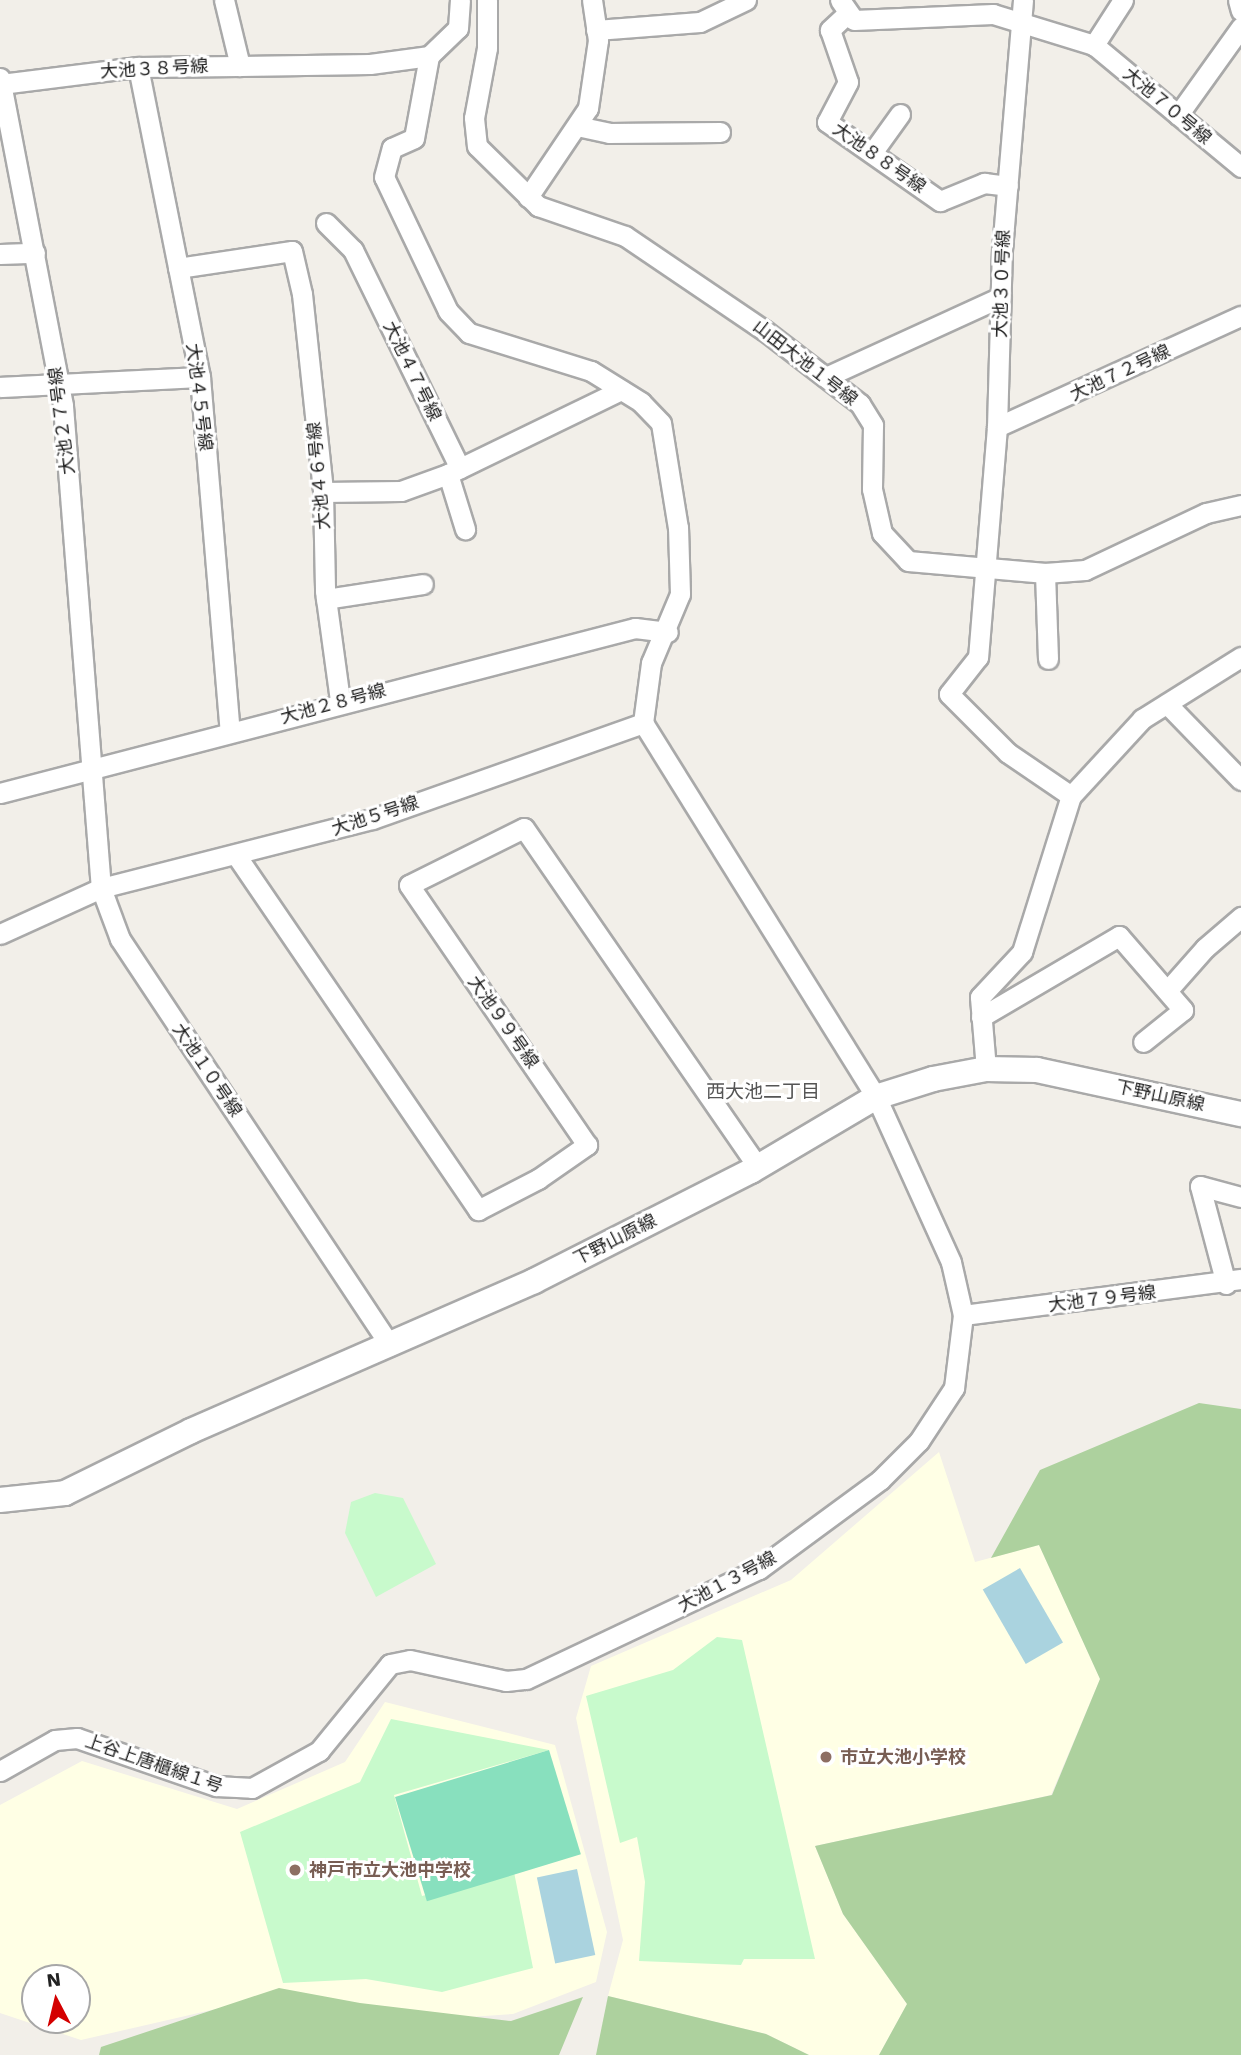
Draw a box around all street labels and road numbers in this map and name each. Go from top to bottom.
street label: 大池３８号線 [100,55,208,83]
street label: 大池７０号線 [1119,63,1215,149]
street label: 大池８８号線 [829,118,929,198]
street label: 大池３０号線 [989,230,1015,338]
street label: 山田大池１号線 [749,316,861,410]
street label: 大池４７号線 [379,318,445,424]
street label: 大池７２号線 [1066,340,1174,406]
street label: 大池４５号線 [182,342,216,452]
street label: 大池２７号線 [45,366,79,476]
street label: 大池４６号線 [304,421,334,531]
street label: 大池２８号線 [278,680,388,728]
street label: 大池５号線 [329,792,421,840]
street label: 大池９９号線 [463,972,543,1072]
street label: 大池１０号線 [168,1019,246,1121]
street label: 下野山原線 [1114,1076,1206,1116]
street label: 下野山原線 [570,1210,660,1270]
street label: 大池７９号線 [1047,1282,1157,1316]
street label: 大池１３号線 [674,1547,780,1617]
street label: 上谷上唐櫃線１号 [82,1730,226,1798]

